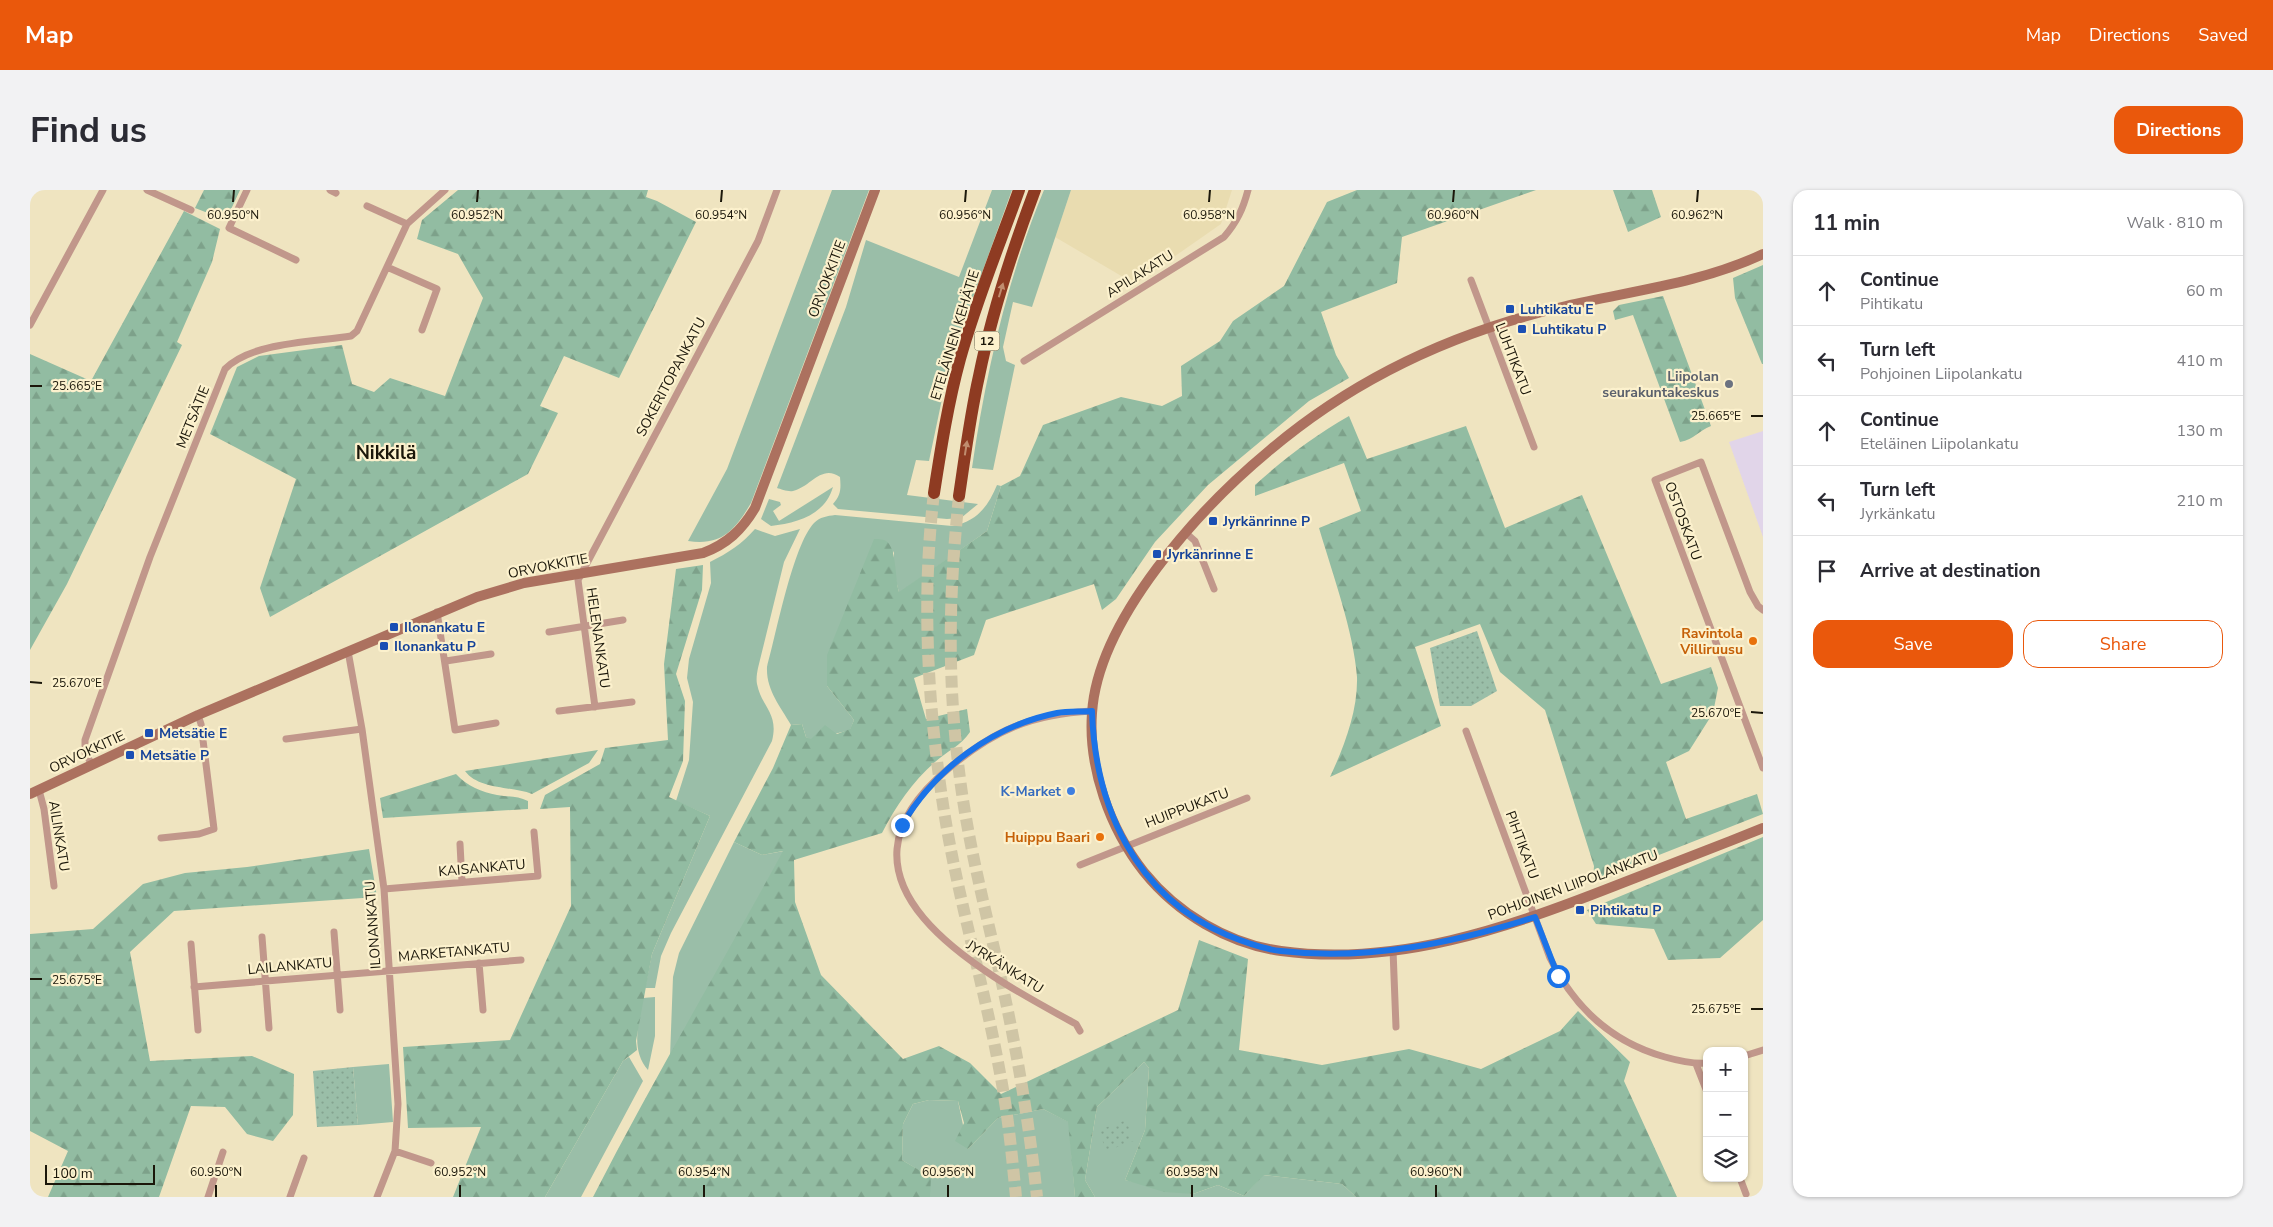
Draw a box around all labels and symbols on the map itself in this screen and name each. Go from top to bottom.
text: 60.950°N [207,207,259,223]
text: 60.952°N [451,207,503,223]
text: 60.954°N [695,207,747,223]
text: 60.956°N [939,207,991,223]
text: 60.958°N [1183,207,1235,223]
text: 60.960°N [1427,207,1479,223]
text: 60.962°N [1671,207,1723,223]
street label: ORVOKKITIE [804,238,850,320]
street label: APILAKATU [1103,246,1177,302]
street label: ETELÄINEN KEHÄTIE [926,268,984,402]
one-way arrow [997,282,1005,297]
place label: Luhtikatu E [1520,300,1594,319]
marker: Luhtikatu E [1504,303,1516,315]
street label: SOKERITOPANKATU [632,314,710,440]
street label: LUHTIKATU [1490,320,1536,398]
place label: Luhtikatu P [1532,320,1606,339]
marker: Luhtikatu P [1516,323,1528,335]
road number: 12 [974,332,1000,350]
place label: Liipolan seurakuntakeskus [1602,367,1719,402]
text: 25.665°E [52,378,102,394]
marker: Liipolan seurakuntakeskus [1723,378,1735,390]
street label: METSÄTIE [172,383,214,451]
text: 25.665°E [1691,408,1741,424]
district label: Nikkilä [356,440,416,466]
one-way arrow [963,440,971,456]
street label: OSTOSKATU [1660,479,1706,563]
place label: Jyrkänrinne P [1222,512,1310,531]
marker: Jyrkänrinne P [1207,515,1219,527]
place label: Jyrkänrinne E [1166,545,1253,564]
marker: Jyrkänrinne E [1151,548,1163,560]
street label: ORVOKKITIE [506,549,590,583]
street label: HELENANKATU [582,586,614,690]
place label: Ilonankatu E [404,618,485,637]
marker: Ilonankatu E [388,621,400,633]
place label: Ravintola Villiruusu [1679,624,1743,659]
marker: Ravintola Villiruusu [1747,635,1759,647]
place label: Ilonankatu P [394,637,476,656]
marker: Ilonankatu P [378,640,390,652]
text: 25.670°E [52,675,102,691]
text: 25.670°E [1691,705,1741,721]
place label: Metsätie E [159,724,227,743]
street label: ORVOKKITIE [46,726,128,778]
marker: Metsätie E [143,727,155,739]
place label: Metsätie P [140,746,209,765]
marker: Metsätie P [124,749,136,761]
place label: K-Market [1000,782,1062,801]
street label: HUIPPUKATU [1142,783,1232,833]
marker: K-Market [1065,785,1077,797]
street label: AILINKATU [44,799,74,873]
street label: PIHTIKATU [1501,808,1543,882]
route end [891,814,914,837]
place label: Huippu Baari [1005,828,1090,847]
marker: Huippu Baari [1094,831,1106,843]
street label: POHJOINEN LIIPOLANKATU [1485,845,1661,925]
street label: KAISANKATU [438,855,526,881]
street label: ILONANKATU [360,880,386,970]
place label: Pihtikatu P [1590,901,1661,920]
marker: Pihtikatu P [1574,904,1586,916]
street label: JYRKÄNKATU [962,935,1047,998]
street label: MARKETANKATU [397,938,511,966]
street label: LAILANKATU [247,953,333,979]
route start [1547,965,1570,988]
text: 25.675°E [52,972,102,988]
text: 25.675°E [1691,1001,1741,1017]
scale bar [45,1162,155,1185]
text: 60.950°N [190,1164,242,1180]
text: 60.952°N [434,1164,486,1180]
text: 60.954°N [678,1164,730,1180]
text: 60.956°N [922,1164,974,1180]
text: 60.958°N [1166,1164,1218,1180]
text: 60.960°N [1410,1164,1462,1180]

